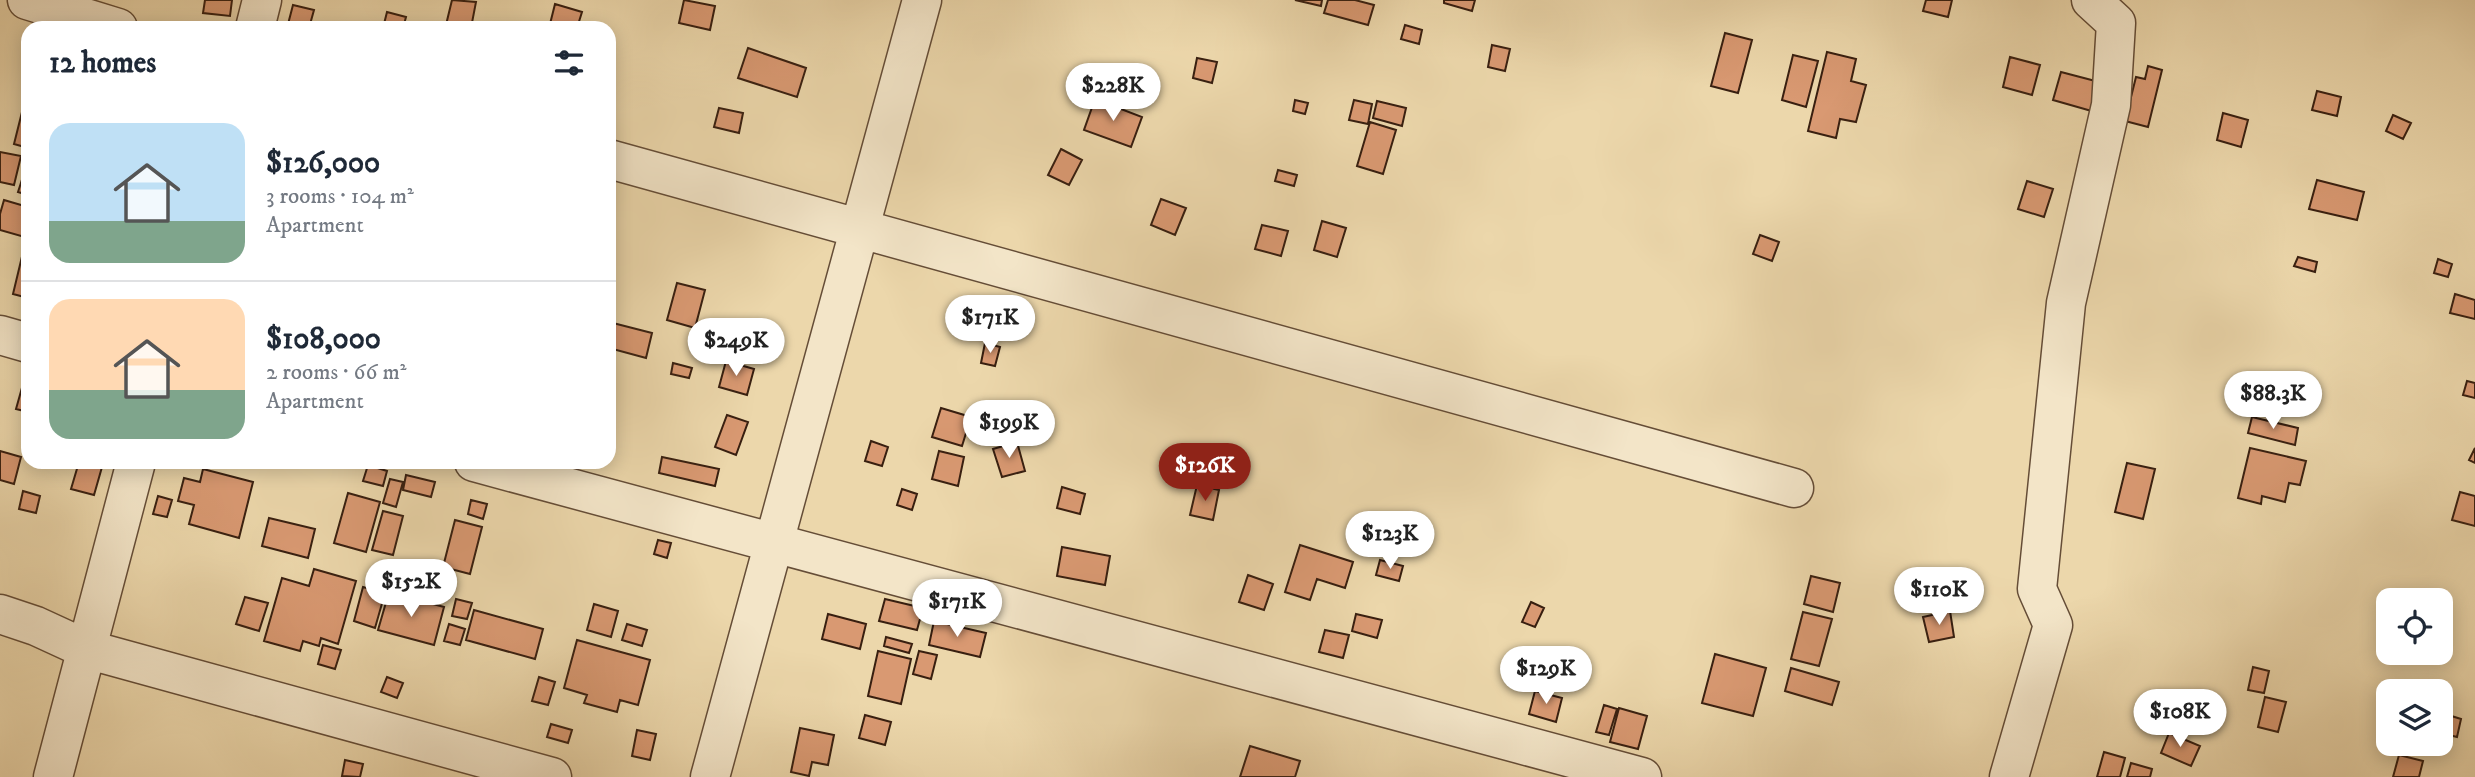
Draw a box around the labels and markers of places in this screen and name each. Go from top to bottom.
pin: $228K [1064,64,1162,123]
pin: $171K [941,296,1039,355]
pin: $249K [687,318,785,378]
pin: $88.3K [2216,372,2330,431]
pin: $199K [960,400,1058,460]
pin: $126K [1156,444,1254,503]
pin: $123K [1341,512,1439,571]
pin: $152K [362,560,460,619]
pin: $110K [1890,568,1988,627]
pin: $171K [908,580,1006,639]
pin: $129K [1497,646,1595,706]
pin: $108K [2131,690,2229,749]

